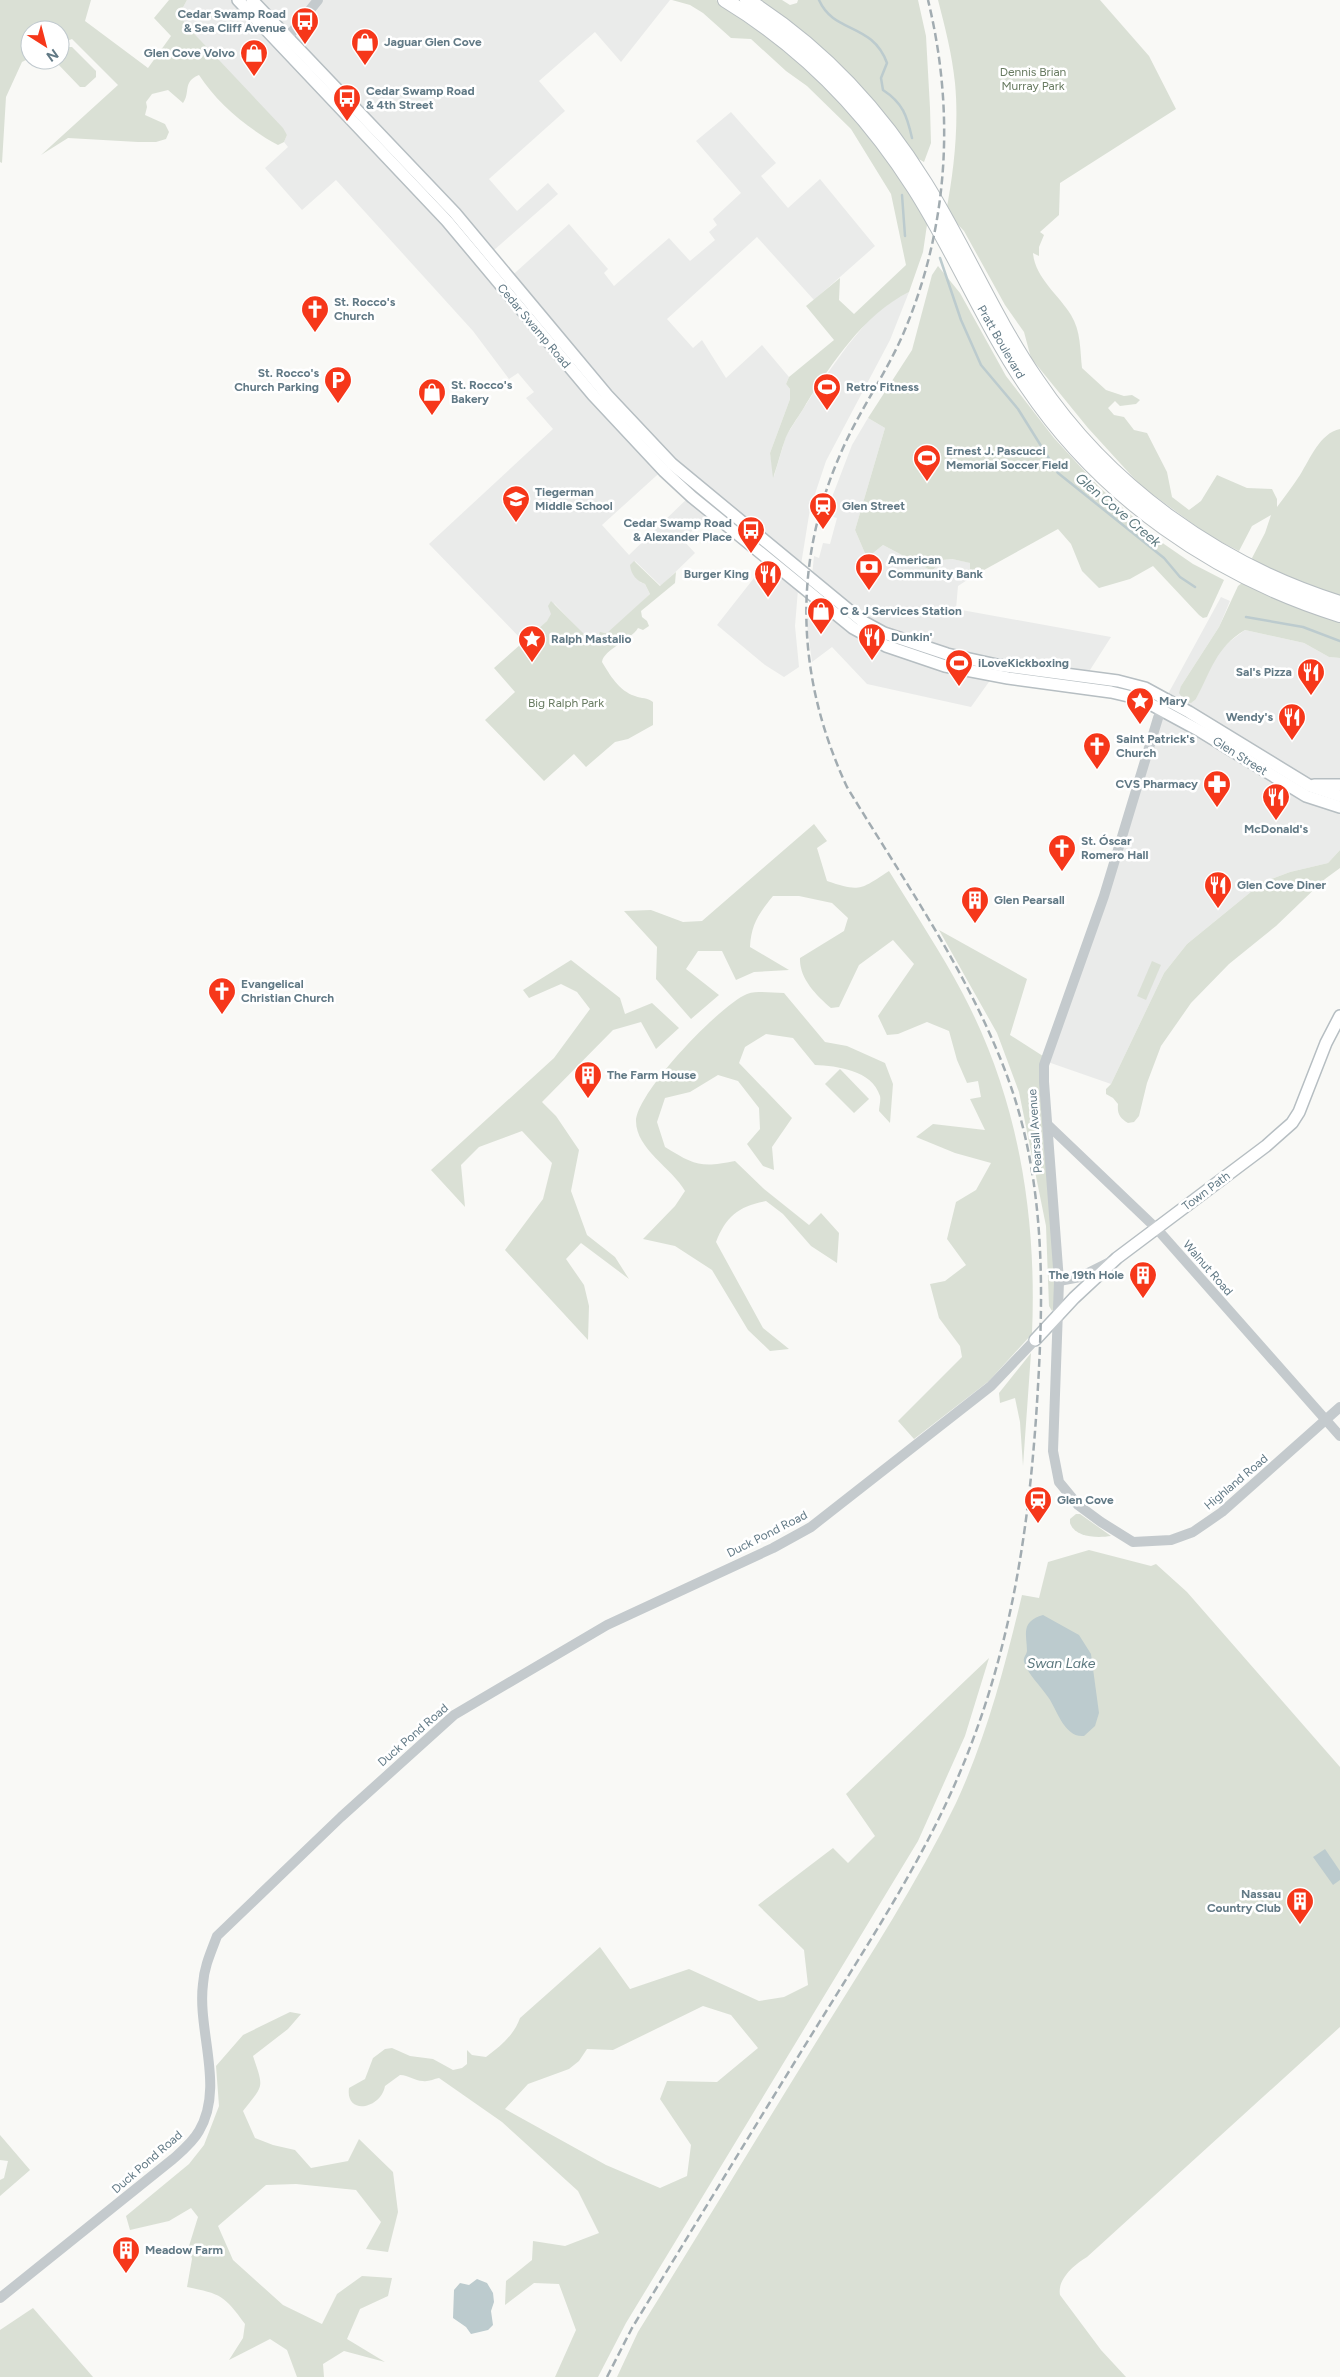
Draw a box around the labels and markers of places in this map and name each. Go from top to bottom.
bus stop icon: Cedar Swamp Road & Sea Cliff Avenue [290,6,320,45]
place label: Cedar Swamp Road & Sea Cliff Avenue [177,7,286,35]
shop icon: Jaguar Glen Cove [350,27,380,66]
place label: Jaguar Glen Cove [384,35,482,49]
shop icon: Glen Cove Volvo [239,38,269,77]
place label: Glen Cove Volvo [144,46,235,60]
bus stop icon: Cedar Swamp Road & 4th Street [332,83,362,122]
place label: Cedar Swamp Road & 4th Street [366,84,475,112]
church icon: St. Rocco's Church [300,294,330,333]
place label: St. Rocco's Church [334,295,396,323]
parking icon: St. Rocco's Church Parking [323,365,353,404]
place label: St. Rocco's Church Parking [234,366,319,394]
sports icon: Retro Fitness [812,372,842,411]
shop icon: St. Rocco's Bakery [417,377,447,416]
place label: St. Rocco's Bakery [451,378,513,406]
place label: Retro Fitness [846,380,919,394]
sports icon: Ernest J. Pascucci Memorial Soccer Field [912,443,942,482]
place label: Ernest J. Pascucci Memorial Soccer Field [946,444,1068,472]
school or university icon: Tiegerman Middle School [501,484,531,523]
place label: Tiegerman Middle School [535,485,613,513]
station icon: Glen Street [808,491,838,530]
place label: Glen Street [842,499,905,513]
bus stop icon: Cedar Swamp Road & Alexander Place [736,515,766,554]
place label: Cedar Swamp Road & Alexander Place [623,516,732,544]
bank icon: American Community Bank [854,552,884,591]
place label: American Community Bank [888,553,984,581]
restaurant icon: Burger King [753,559,783,598]
place label: Burger King [684,567,749,581]
shop icon: C & J Services Station [806,596,836,635]
place label: C & J Services Station [840,604,962,618]
restaurant icon: Dunkin' [857,622,887,661]
place icon: Ralph Mastalio [517,624,547,663]
place label: Dunkin' [891,630,932,644]
place label: Ralph Mastalio [551,632,631,646]
sports icon: iLoveKickboxing [944,648,974,687]
place label: iLoveKickboxing [978,656,1069,670]
restaurant icon: Sal's Pizza [1296,657,1326,696]
place label: Sal's Pizza [1236,665,1292,679]
place icon: Mary [1125,686,1155,725]
place label: Mary [1159,694,1187,708]
restaurant icon: Wendy's [1277,702,1307,741]
place label: Wendy's [1226,710,1273,724]
church icon: Saint Patrick's Church [1082,731,1112,770]
place label: Saint Patrick's Church [1116,732,1195,760]
pharmacy icon: CVS Pharmacy [1202,769,1232,808]
place label: CVS Pharmacy [1115,777,1198,791]
restaurant icon: McDonald's [1261,782,1291,821]
place label: McDonald's [1244,822,1308,836]
church icon: St. Óscar Romero Hall [1047,833,1077,872]
place label: St. Óscar Romero Hall [1081,834,1149,862]
restaurant icon: Glen Cove Diner [1203,870,1233,909]
place label: Glen Cove Diner [1237,878,1327,892]
building icon: Glen Pearsall [960,885,990,924]
place label: Glen Pearsall [994,893,1065,907]
church icon: Evangelical Christian Church [207,976,237,1015]
place label: Evangelical Christian Church [241,977,334,1005]
building icon: The Farm House [573,1060,603,1099]
place label: The Farm House [607,1068,697,1082]
building icon: The 19th Hole [1128,1260,1158,1299]
place label: The 19th Hole [1049,1268,1124,1282]
station icon: Glen Cove [1023,1485,1053,1524]
place label: Glen Cove [1057,1493,1114,1507]
building icon: Nassau Country Club [1285,1886,1315,1925]
place label: Nassau Country Club [1207,1887,1281,1915]
building icon: Meadow Farm [111,2235,141,2274]
place label: Meadow Farm [145,2243,223,2257]

